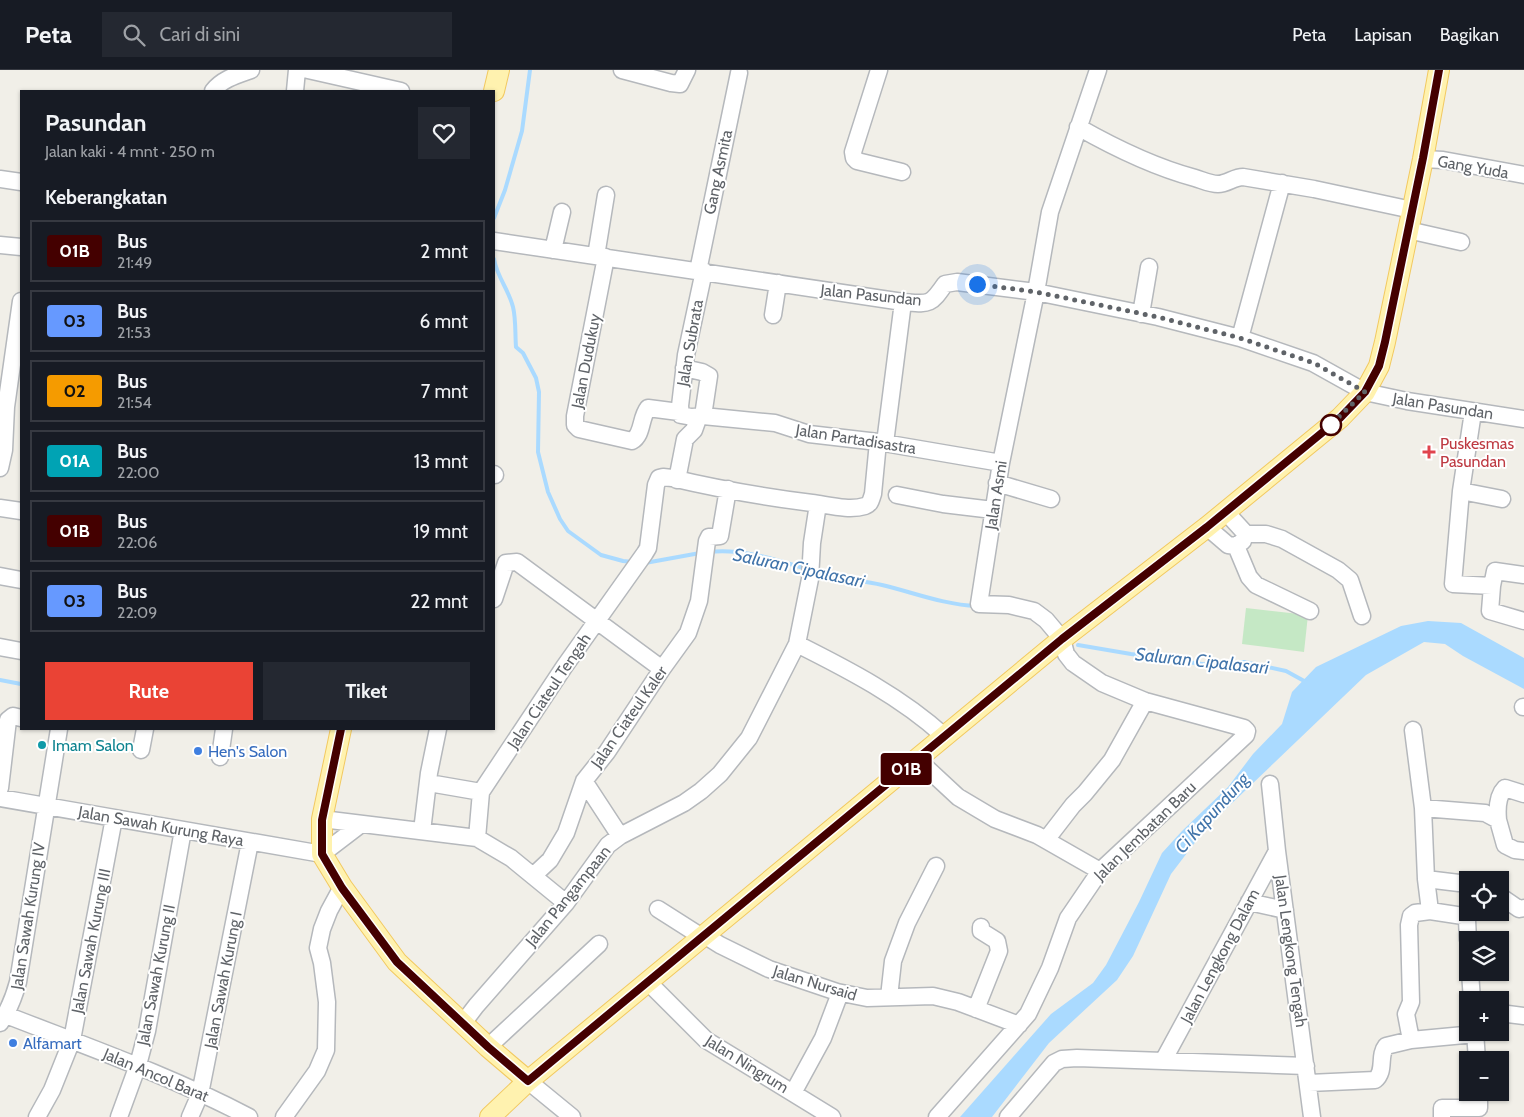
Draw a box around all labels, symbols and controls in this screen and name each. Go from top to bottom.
search box [102,12,452,57]
text: Peta [25,20,72,49]
icon: search [120,21,148,49]
text: Cari di sini [160,23,240,46]
text: Peta [1292,24,1326,46]
text: Lapisan [1354,24,1412,46]
text: Bagikan [1440,24,1499,46]
button: heart [418,107,470,159]
text: Pasundan [45,108,147,137]
street label: Gang Asmita [700,128,736,216]
text: Jalan kaki · 4 mnt · 250 m [45,142,215,161]
street label: Gang Yuda [1436,151,1510,183]
text: Keberangkatan [45,186,167,209]
text: Bus [117,230,147,253]
text: 01B [59,240,90,262]
text: 2 mnt [420,240,468,263]
text: 21:49 [117,253,152,272]
your location [965,272,990,297]
street label: Jalan Pasundan [818,280,923,310]
street label: Jalan Subrata [673,298,707,389]
text: Bus [117,300,147,323]
text: 03 [63,310,86,332]
text: 6 mnt [419,310,468,333]
street label: Jalan Dudukuy [567,312,605,411]
text: 21:53 [117,323,151,342]
text: Bus [117,370,147,393]
text: 02 [63,380,86,402]
text: 7 mnt [421,380,468,403]
street label: Jalan Pasundan [1390,389,1495,423]
text: 21:54 [117,393,152,412]
unlabelled marker [1320,414,1342,436]
street label: Jalan Partadisastra [793,420,918,458]
place label: Puskesmas Pasundan [1440,434,1514,471]
text: Bus [117,440,147,463]
marker: Puskesmas Pasundan [1422,445,1436,459]
text: 01A [59,450,90,472]
text: 13 mnt [414,450,468,473]
street label: Jalan Asmi [981,459,1011,532]
text: 22:00 [117,463,159,482]
text: Bus [117,510,147,533]
text: 01B [59,520,90,542]
text: 19 mnt [413,520,468,543]
text: 22:06 [117,533,157,552]
water label: Saluran Cipalasari [731,543,868,593]
text: Bus [117,580,147,603]
text: 03 [63,590,86,612]
text: 22 mnt [410,590,468,613]
text: 22:09 [117,603,157,622]
street label: Jalan Ciateul Tengah [503,630,595,753]
water label: Saluran Cipalasari [1134,643,1271,679]
button: Rute [45,662,253,720]
button: Tiket [263,662,470,720]
street label: Jalan Ciateul Kaler [586,662,672,772]
place label: Imam Salon [52,736,134,755]
marker: Imam Salon [36,739,48,751]
place label: Hen's Salon [208,742,287,761]
marker: Hen's Salon [192,745,204,757]
line badge: 01B [877,753,935,785]
text: 01B [891,758,921,780]
water label: Ci Kapundung [1170,768,1254,858]
street label: Jalan Jembatan Baru [1089,777,1200,885]
street label: Jalan Sawah Kurung Raya [76,802,245,850]
street label: Jalan Sawah Kurung IV [7,841,49,992]
street label: Jalan Pangampaan [521,842,614,951]
street label: Jalan Sawah Kurung III [67,867,114,1016]
map controls [1459,871,1509,1101]
button: locate [1459,871,1509,921]
street label: Jalan Lengkong Tengah [1271,873,1311,1028]
street label: Jalan Lengkong Dalam [1176,886,1263,1027]
street label: Jalan Sawah Kurung II [133,903,179,1048]
street label: Jalan Sawah Kurung I [200,910,246,1051]
button: layers [1459,931,1509,981]
street label: Jalan Nursaid [770,961,859,1005]
button: + [1459,991,1509,1041]
street label: Jalan Ningrum [701,1030,792,1097]
place label: Alfamart [23,1034,82,1053]
marker: Alfamart [7,1037,19,1049]
street label: Jalan Ancol Barat [99,1044,212,1106]
button: − [1459,1051,1509,1101]

